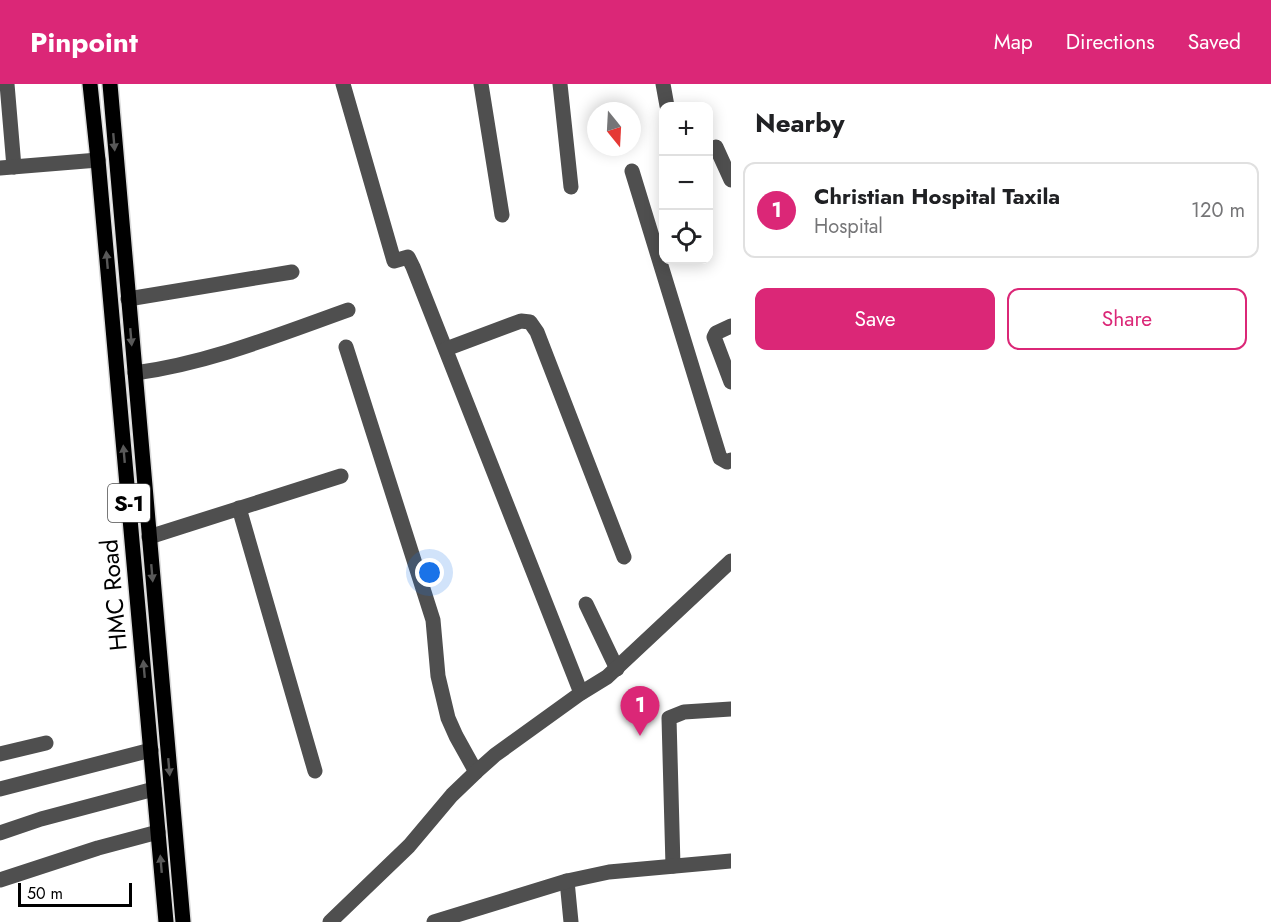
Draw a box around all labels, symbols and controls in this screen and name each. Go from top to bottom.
text: Pinpoint [30,22,138,63]
text: Map [994,27,1033,57]
text: Directions [1066,27,1155,57]
text: Saved [1188,27,1241,57]
north arrow [587,102,641,156]
map controls [659,102,713,264]
button: + [659,102,713,156]
text: Nearby [755,104,844,142]
one-way arrow [109,133,119,152]
button: − [659,156,713,210]
text: Christian Hospital Taxila [814,180,1060,212]
text: 1 [771,196,782,225]
text: 120 m [1191,196,1245,225]
button: locate [659,210,713,264]
text: Hospital [814,212,883,241]
one-way arrow [102,251,112,270]
button: Save [755,288,995,350]
button: Share [1007,288,1247,350]
one-way arrow [127,327,136,346]
one-way arrow [119,445,129,464]
road number: S-1 [108,484,150,522]
street label: HMC Road [91,538,136,652]
your location [415,558,444,587]
one-way arrow [147,563,157,582]
one-way arrow [139,660,149,679]
pin: 1 [620,686,660,736]
one-way arrow [164,757,174,776]
one-way arrow [156,854,166,873]
scale bar [18,880,132,908]
text: 50 m [27,882,63,905]

